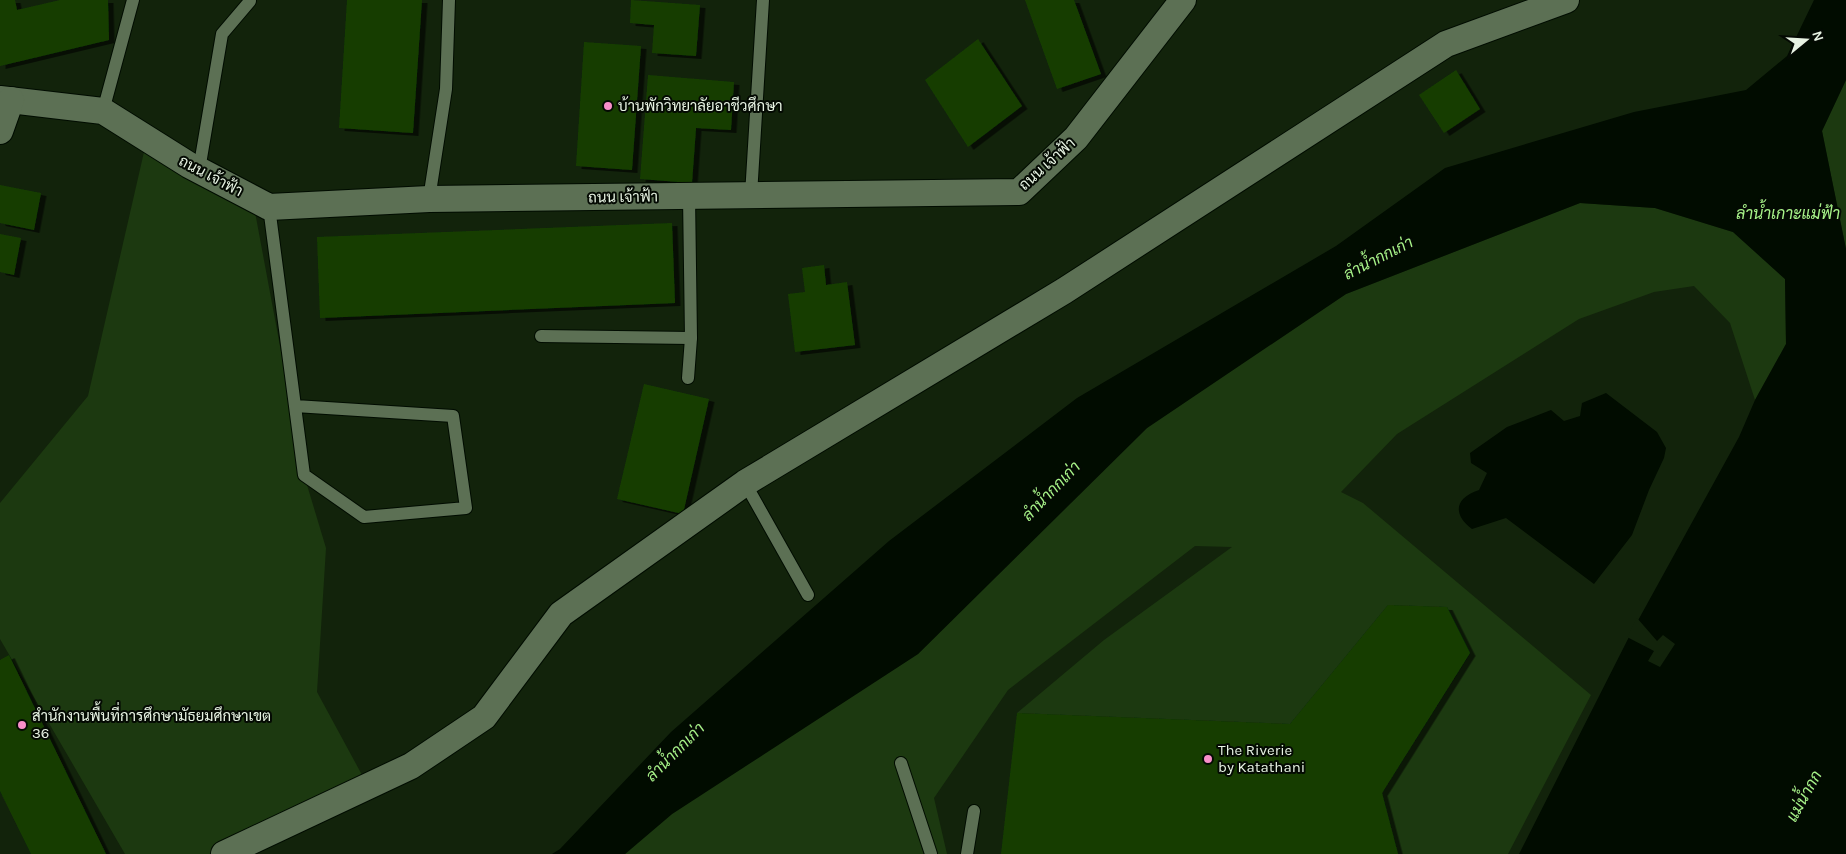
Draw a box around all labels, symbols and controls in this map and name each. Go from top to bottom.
north arrow [1781,15,1831,65]
text: N [1808,29,1828,44]
place label: บ้านพักวิทยาลัยอาชีวศึกษา [618,96,783,115]
marker: บ้านพักวิทยาลัยอาชีวศึกษา [602,100,614,112]
street label: ถนน เจ้าฟ้า [1014,133,1079,194]
street label: ถนน เจ้าฟ้า [176,151,246,200]
street label: ถนน เจ้าฟ้า [588,186,658,207]
water label: ลำน้ำเกาะแม่ฟ้า [1736,199,1840,223]
water label: ลำน้ำกกเก่า [1338,228,1416,284]
water label: ลำน้ำกกเก่า [1014,454,1084,525]
place label: สำนักงานพื้นที่การศึกษามัธยมศึกษาเขต 36 [32,701,271,742]
water label: ลำน้ำกกเก่า [638,715,709,785]
marker: สำนักงานพื้นที่การศึกษามัธยมศึกษาเขต 36 [16,719,28,731]
place label: The Riverie by Katathani [1218,741,1305,776]
marker: The Riverie by Katathani [1202,753,1214,765]
water label: แม่น้ำกก [1778,765,1826,825]

